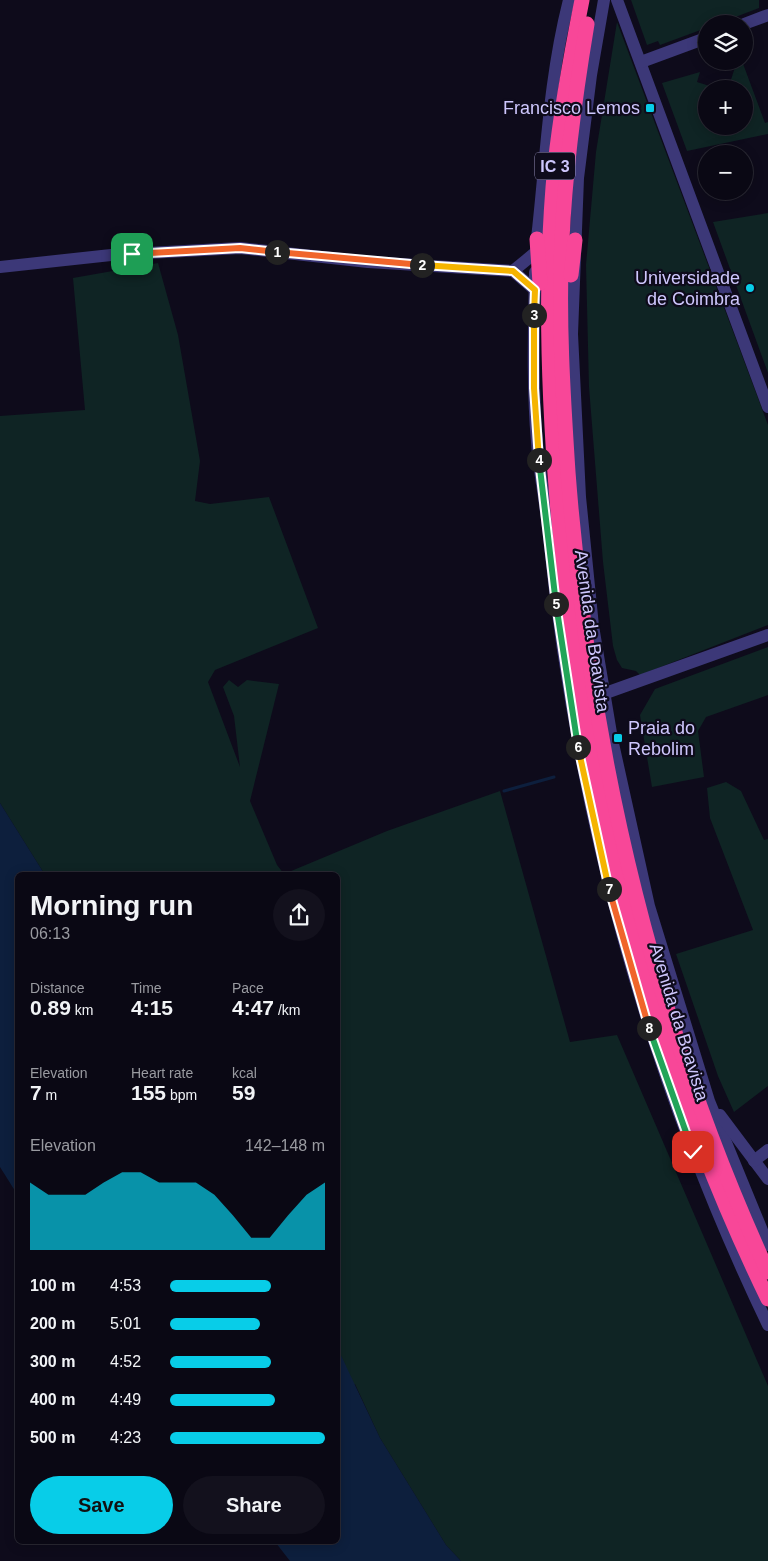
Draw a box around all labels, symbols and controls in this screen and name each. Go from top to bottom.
map controls [698,15,753,200]
button: layers [698,15,753,70]
button: + [698,80,753,135]
place label: Francisco Lemos [503,98,640,118]
marker: Francisco Lemos [644,102,656,114]
button: − [698,145,753,200]
road number: IC 3 [535,153,575,180]
pin [111,233,153,275]
icon: arrive [118,240,146,268]
pin: 1 [264,240,290,264]
text: 1 [274,244,281,260]
pin: 2 [410,252,434,278]
text: 2 [419,257,426,273]
place label: Universidade de Coimbra [635,268,741,309]
marker: Universidade de Coimbra [744,282,756,294]
pin: 3 [522,302,546,328]
text: 3 [531,307,538,323]
pin: 4 [526,448,552,472]
text: 4 [536,452,543,468]
street label: Avenida da Boavista [571,549,613,714]
pin: 5 [544,592,568,616]
text: 5 [553,596,560,612]
place label: Praia do Rebolim [628,718,695,759]
marker: Praia do Rebolim [612,732,624,744]
pin: 6 [566,734,590,760]
text: 6 [575,739,582,755]
pin: 7 [596,876,622,902]
text: 7 [606,881,613,897]
button: share [273,889,325,941]
text: Morning run [30,890,193,921]
text: 06:13 [30,925,70,942]
street label: Avenida da Boavista [645,941,713,1104]
text: Distance [30,980,84,996]
text: Time [131,980,162,996]
text: Pace [232,980,264,996]
text: 0.89 [30,996,71,1019]
text: 4:15 [131,996,173,1019]
text: 4:47 [232,996,274,1019]
text: km [71,1002,93,1018]
text: /km [274,1002,300,1018]
pin: 8 [636,1016,662,1040]
text: 8 [646,1020,653,1036]
text: Elevation [30,1065,88,1081]
text: Heart rate [131,1065,193,1081]
text: kcal [232,1065,257,1081]
text: 7 [30,1081,42,1104]
text: 155 [131,1081,166,1104]
text: 59 [232,1081,255,1104]
text: m [42,1087,57,1103]
text: bpm [166,1087,197,1103]
pin [672,1131,714,1173]
text: Elevation [30,1137,96,1154]
text: 142–148 m [245,1137,325,1154]
icon: check [679,1138,707,1166]
text: 100 m [30,1277,75,1294]
text: 4:53 [110,1277,141,1294]
text: 200 m [30,1315,75,1332]
text: 5:01 [110,1315,141,1332]
text: 300 m [30,1353,75,1370]
text: 4:52 [110,1353,141,1370]
text: 400 m [30,1391,75,1408]
text: 4:49 [110,1391,141,1408]
text: 500 m [30,1429,75,1446]
text: 4:23 [110,1429,141,1446]
button: Save [30,1476,173,1534]
button: Share [183,1476,325,1534]

